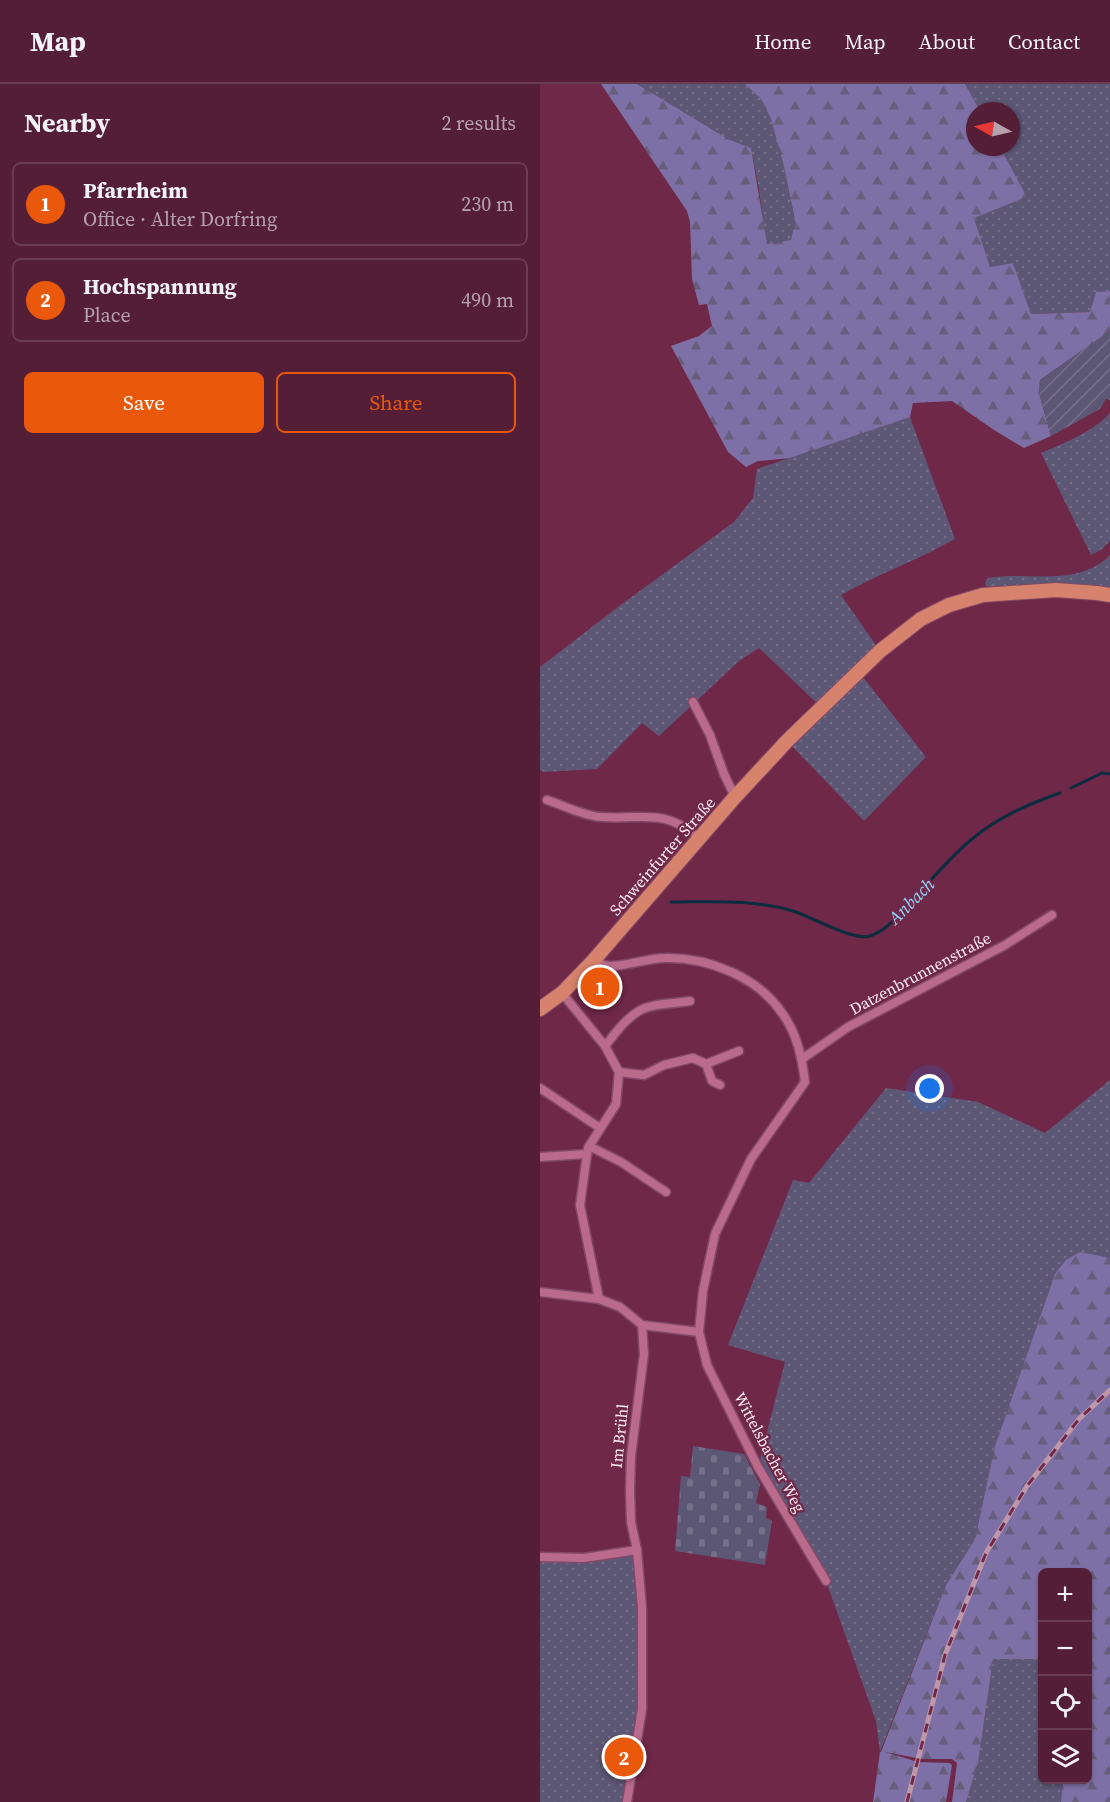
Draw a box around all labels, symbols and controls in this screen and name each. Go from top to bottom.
text: Map [30,22,86,60]
text: Home [754,27,812,56]
text: Map [845,27,886,56]
text: About [919,27,975,56]
text: Contact [1008,27,1080,56]
north arrow [966,102,1020,156]
text: Nearby [24,105,110,141]
text: 2 results [441,109,516,137]
text: Pfarrheim [83,175,188,205]
text: 1 [40,190,51,218]
text: 230 m [461,190,514,218]
text: Office · Alter Dorfring [83,205,277,233]
text: Hochspannung [83,271,237,301]
text: 2 [40,286,51,314]
text: 490 m [461,286,514,314]
text: Place [83,301,131,329]
button: Save [24,372,264,433]
button: Share [276,372,516,433]
street label: Schweinfurter Straße [604,792,720,920]
water label: Anbach [881,872,940,931]
street label: Datzenbrunnenstraße [846,926,994,1020]
pin: 1 [580,964,620,1010]
your location [915,1074,944,1103]
street label: Wittelsbacher Weg [729,1388,811,1516]
street label: Im Brühl [605,1402,633,1469]
map controls [1038,1568,1092,1784]
button: + [1038,1568,1092,1622]
button: − [1038,1622,1092,1676]
button: locate [1038,1676,1092,1730]
button: layers [1038,1730,1092,1784]
pin: 2 [604,1734,644,1780]

